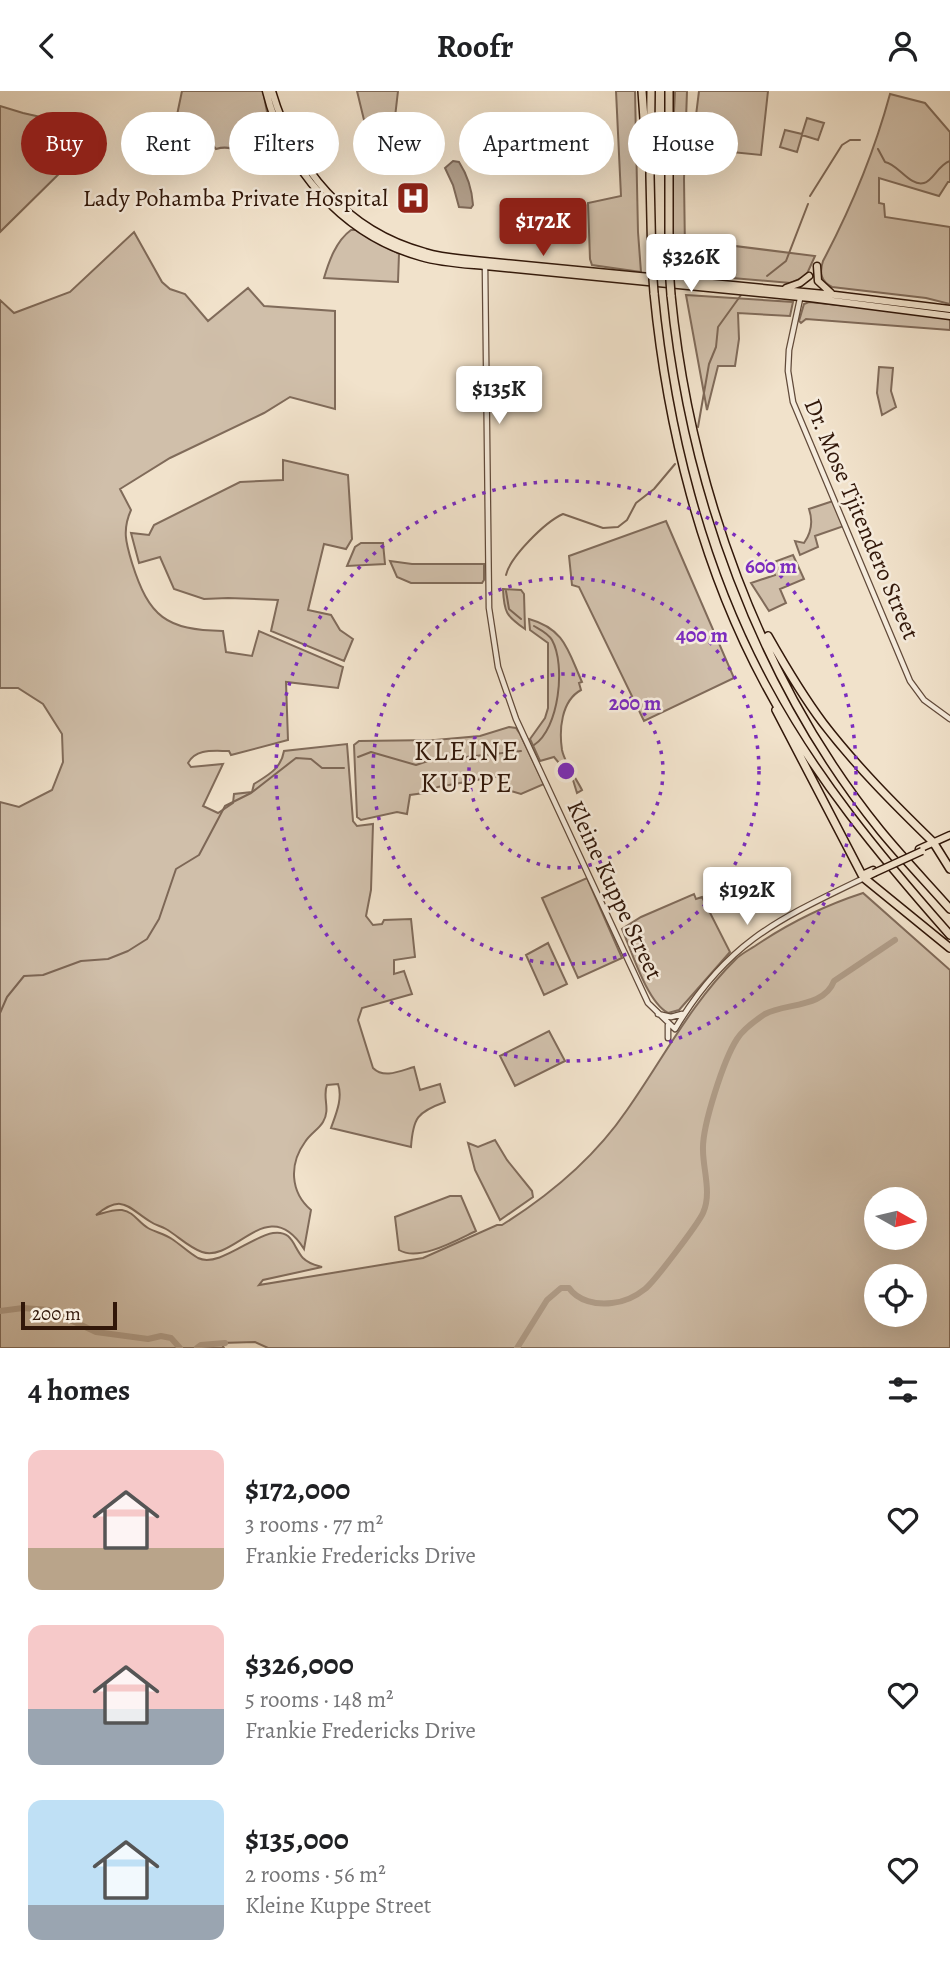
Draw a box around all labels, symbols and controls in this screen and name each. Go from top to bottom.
text: Roofr [437,24,513,68]
icon: back [28,27,66,65]
icon: person [884,27,922,65]
chip: Buy [21,112,107,175]
chip: Rent [121,112,215,175]
chip: Filters [229,112,339,175]
chip: New [353,112,445,175]
chip: Apartment [459,112,614,175]
chip: House [628,112,738,175]
hospital icon: Lady Pohamba Private Hospital [394,179,432,217]
place label: Lady Pohamba Private Hospital [83,182,388,214]
pin: $172K [494,199,592,258]
text: $172K [516,205,571,236]
pin: $326K [642,235,740,294]
text: $326K [662,241,720,272]
pin: $135K [450,367,548,426]
text: $135K [472,373,526,404]
street label: Dr. Mose Tjitendero Street [797,394,927,644]
text: 600 m [745,552,797,580]
text: 400 m [676,621,729,649]
text: 200 m [609,689,662,717]
district label: KLEINE KUPPE [414,732,520,802]
centre of rings [554,759,578,783]
street label: Kleine Kuppe Street [559,795,671,985]
pin: $192K [698,867,796,927]
text: $192K [719,874,775,905]
north arrow [864,1187,928,1249]
map controls [864,1187,927,1327]
button: locate [864,1264,927,1327]
scale bar [21,1299,117,1331]
text: 200 m [32,1301,81,1327]
text: 4 homes [28,1370,130,1410]
icon: filters [884,1371,922,1409]
text: $172,000 [245,1469,350,1509]
icon: home [84,1478,168,1562]
icon: heart [884,1501,922,1539]
text: 3 rooms · 77 m² [245,1509,383,1540]
text: Frankie Fredericks Drive [245,1540,476,1571]
text: $326,000 [245,1644,354,1684]
icon: home [84,1653,168,1737]
icon: heart [884,1676,922,1714]
text: 5 rooms · 148 m² [245,1684,394,1715]
text: Frankie Fredericks Drive [245,1715,476,1746]
text: $135,000 [245,1819,349,1859]
icon: home [84,1828,168,1912]
icon: heart [884,1851,922,1889]
text: 2 rooms · 56 m² [245,1859,386,1890]
text: Kleine Kuppe Street [245,1890,431,1921]

